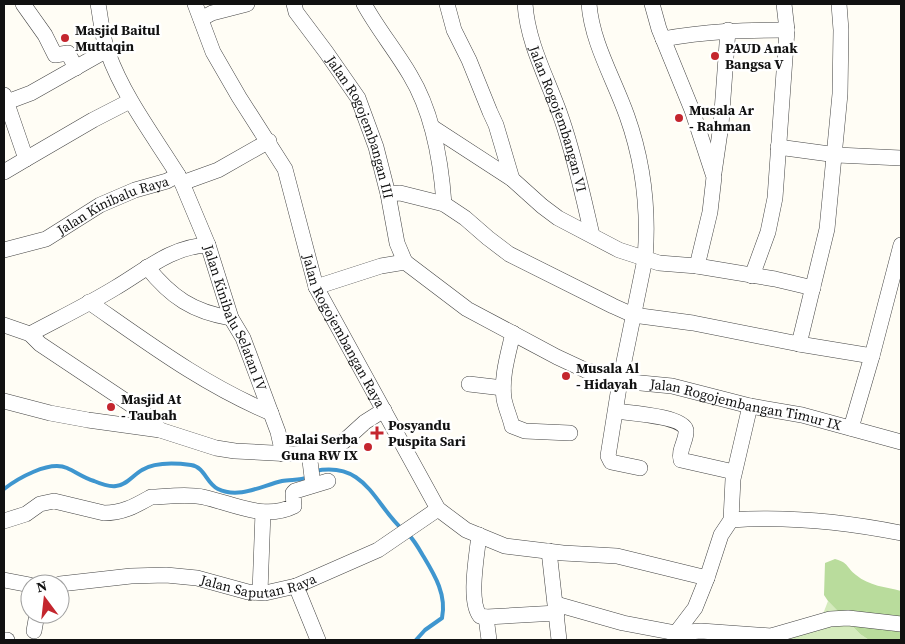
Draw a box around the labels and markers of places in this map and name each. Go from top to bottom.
place label: Masjid Baitul Muttaqin [75,20,160,56]
marker: Masjid Baitul Muttaqin [59,32,71,44]
place label: PAUD Anak Bangsa V [725,38,798,74]
marker: PAUD Anak Bangsa V [709,50,721,62]
place label: Musala Ar - Rahman [689,100,755,136]
marker: Musala Ar - Rahman [673,112,685,124]
place label: Musala Al - Hidayah [576,358,640,394]
marker: Musala Al - Hidayah [560,370,572,382]
place label: Masjid At - Taubah [121,389,182,425]
marker: Masjid At - Taubah [105,401,117,413]
place label: Posyandu Puspita Sari [388,415,466,451]
marker: Posyandu Puspita Sari [370,426,384,440]
place label: Balai Serba Guna RW IX [281,429,359,465]
marker: Balai Serba Guna RW IX [362,441,374,453]

